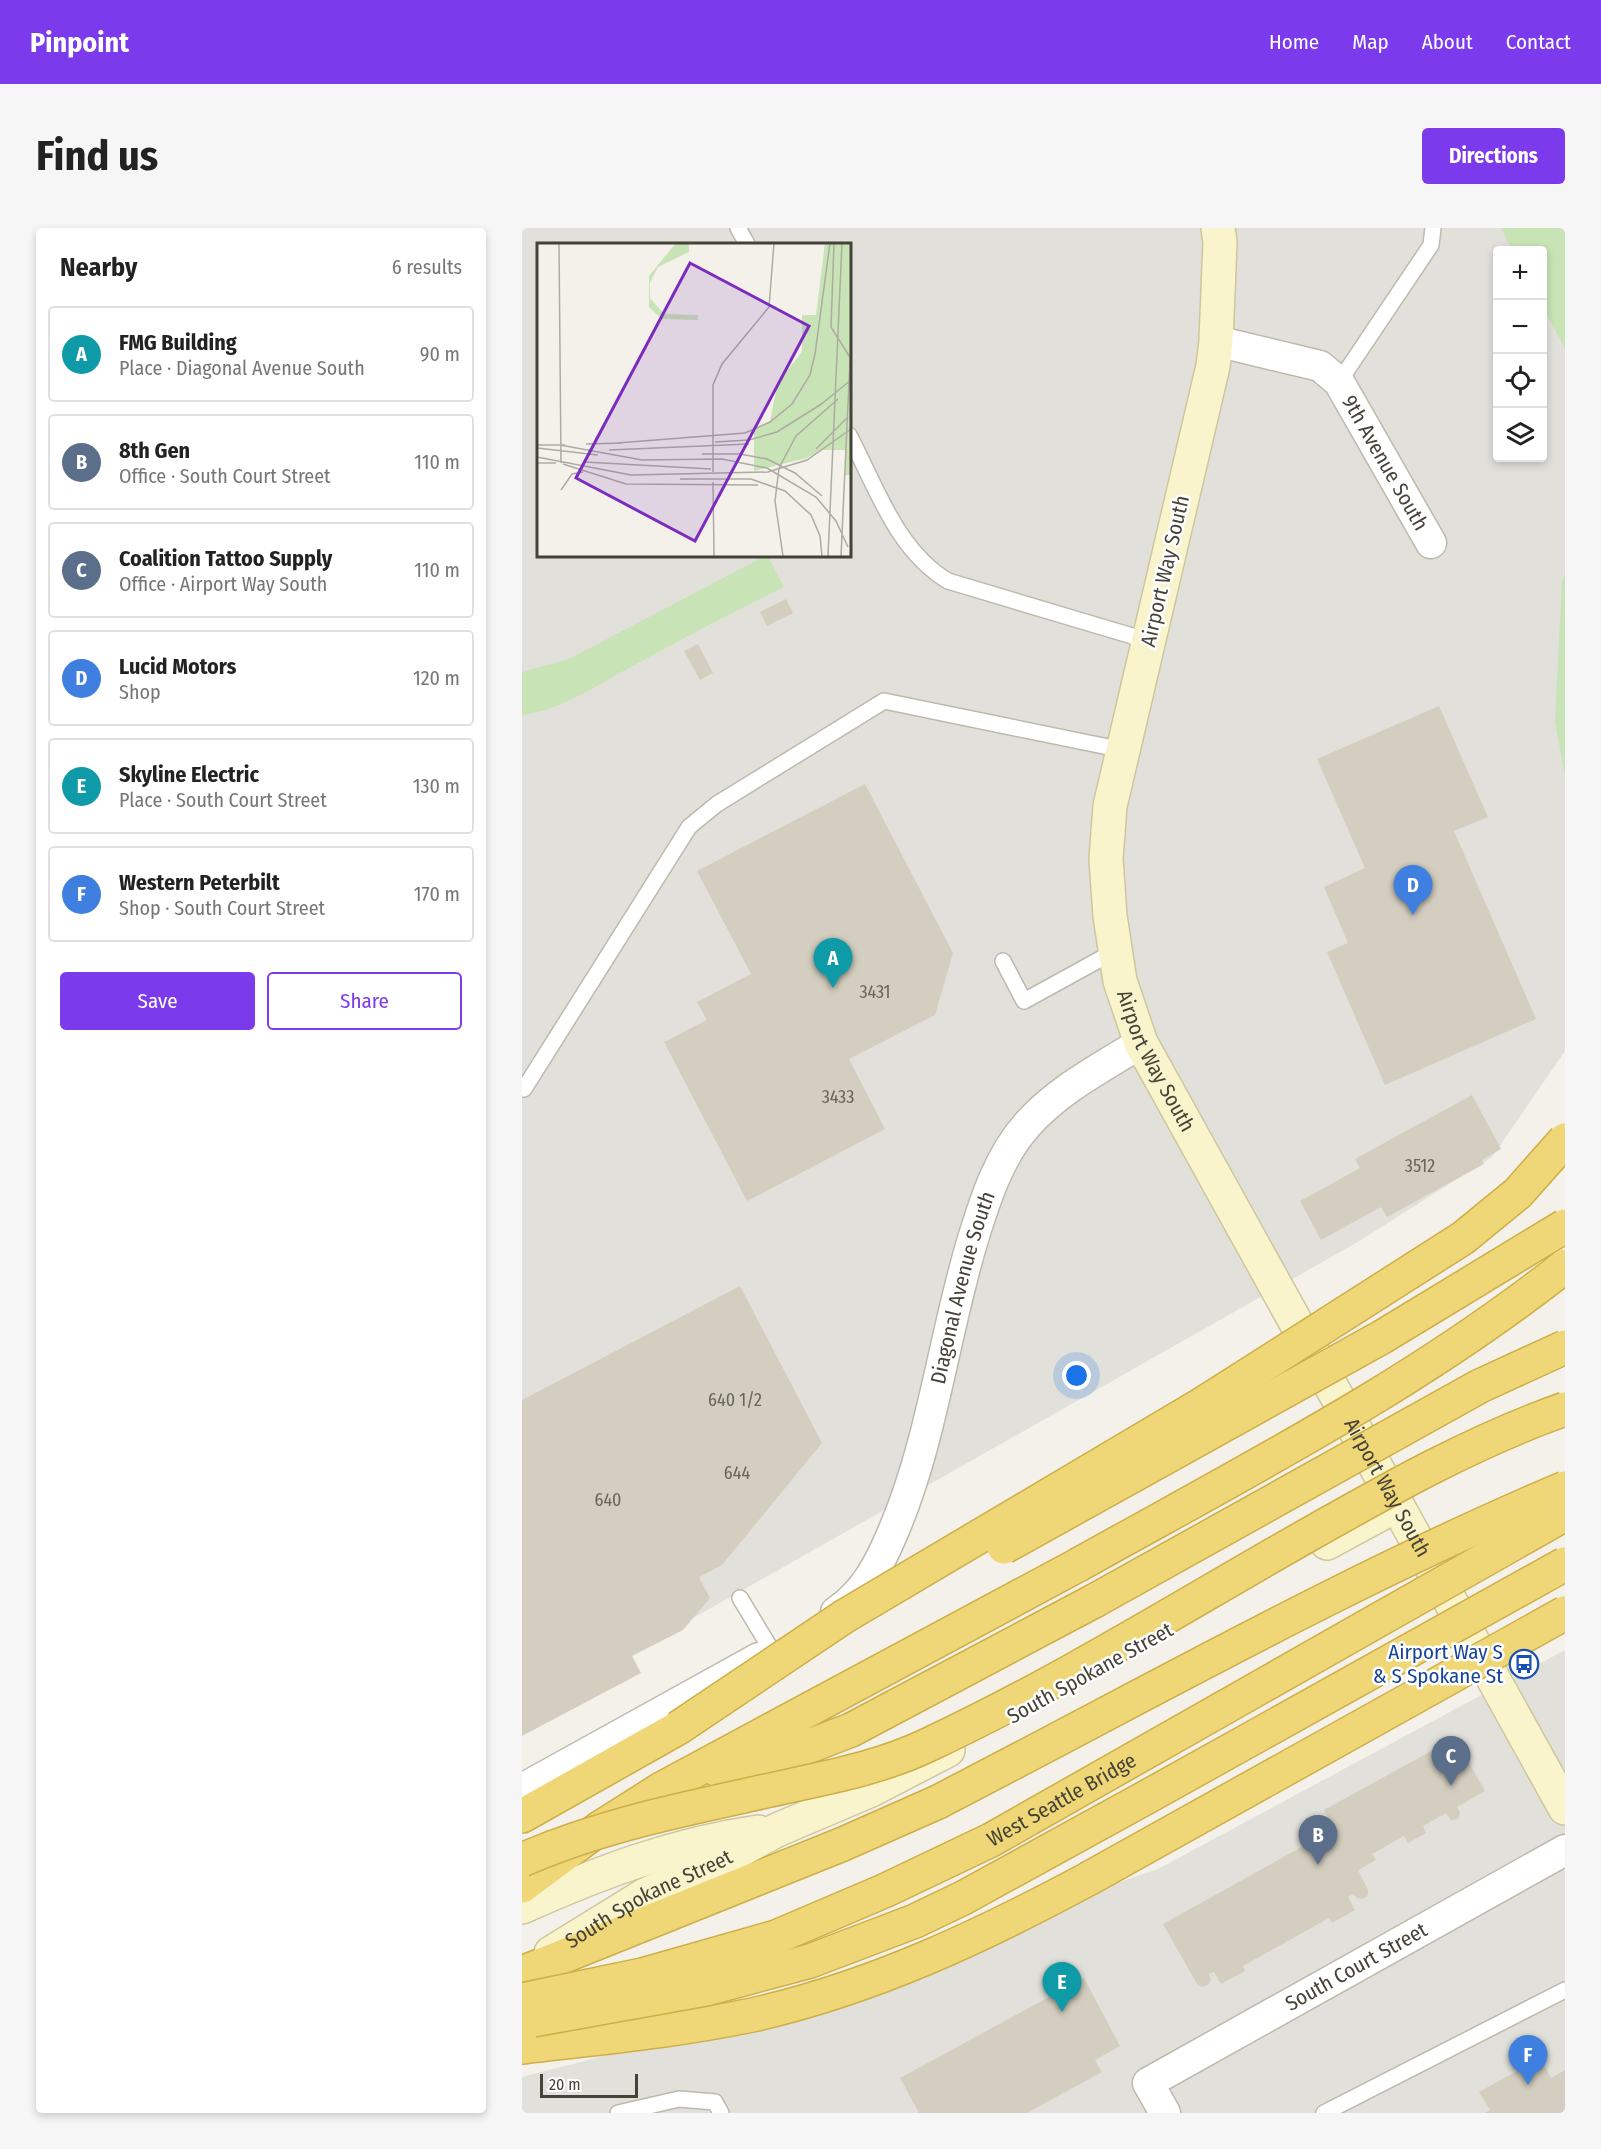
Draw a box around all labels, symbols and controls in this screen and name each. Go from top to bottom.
text: Pinpoint [30,26,129,59]
text: Home [1269,29,1319,55]
text: Map [1352,29,1389,55]
text: About [1422,29,1473,55]
text: Contact [1506,29,1571,55]
button: Directions [1422,128,1565,184]
text: Find us [36,131,158,181]
inset map [537,243,850,556]
map controls [1493,246,1547,462]
button: + [1493,246,1547,300]
text: Nearby [60,252,137,283]
text: 6 results [392,255,462,279]
button: − [1493,300,1547,354]
text: FMG Building [119,329,237,356]
text: A [76,342,87,366]
text: 90 m [420,342,460,366]
button: locate [1493,354,1547,408]
text: Place · Diagonal Avenue South [119,356,365,380]
street label: 9th Avenue South [1336,391,1434,535]
button: layers [1493,408,1547,462]
text: 8th Gen [119,437,190,464]
text: B [76,450,87,474]
text: 110 m [414,450,460,474]
text: Office · South Court Street [119,464,331,488]
street label: Airport Way South [1135,493,1195,649]
text: Coalition Tattoo Supply [119,545,332,572]
text: C [76,558,87,582]
text: 110 m [414,558,460,582]
text: Office · Airport Way South [119,572,327,596]
text: Lucid Motors [119,653,236,680]
text: D [76,666,87,690]
text: 120 m [413,666,460,690]
text: Shop [119,680,161,704]
text: Skyline Electric [119,761,259,788]
text: E [77,774,86,798]
text: 130 m [413,774,460,798]
text: Place · South Court Street [119,788,327,812]
pin: D [1394,866,1432,915]
text: Western Peterbilt [119,869,280,896]
text: F [77,882,86,906]
text: 170 m [414,882,460,906]
text: Shop · South Court Street [119,896,325,920]
pin: A [814,938,852,988]
button: Save [60,972,255,1030]
button: Share [267,972,462,1030]
house number: 3431 [859,981,891,1003]
street label: Airport Way South [1111,986,1201,1136]
house number: 3433 [822,1086,854,1108]
house number: 3512 [1405,1155,1435,1177]
street label: Diagonal Avenue South [925,1188,1001,1387]
your location [1062,1361,1091,1390]
house number: 640 1/2 [708,1389,762,1411]
street label: Airport Way South [1338,1413,1436,1562]
house number: 644 [724,1462,750,1484]
house number: 640 [594,1489,622,1511]
street label: South Spokane Street [1002,1617,1178,1729]
place label: Airport Way S & S Spokane St [1373,1639,1503,1689]
bus stop icon: Airport Way S & S Spokane St [1508,1648,1540,1680]
pin: C [1432,1736,1470,1786]
street label: West Seattle Bridge [982,1747,1141,1852]
pin: B [1298,1816,1338,1865]
street label: South Spokane Street [560,1844,737,1954]
street label: South Court Street [1281,1917,1432,2017]
pin: E [1042,1962,1082,2012]
pin: F [1508,2036,1548,2085]
scale bar [540,2071,638,2098]
text: 20 m [549,2075,580,2094]

